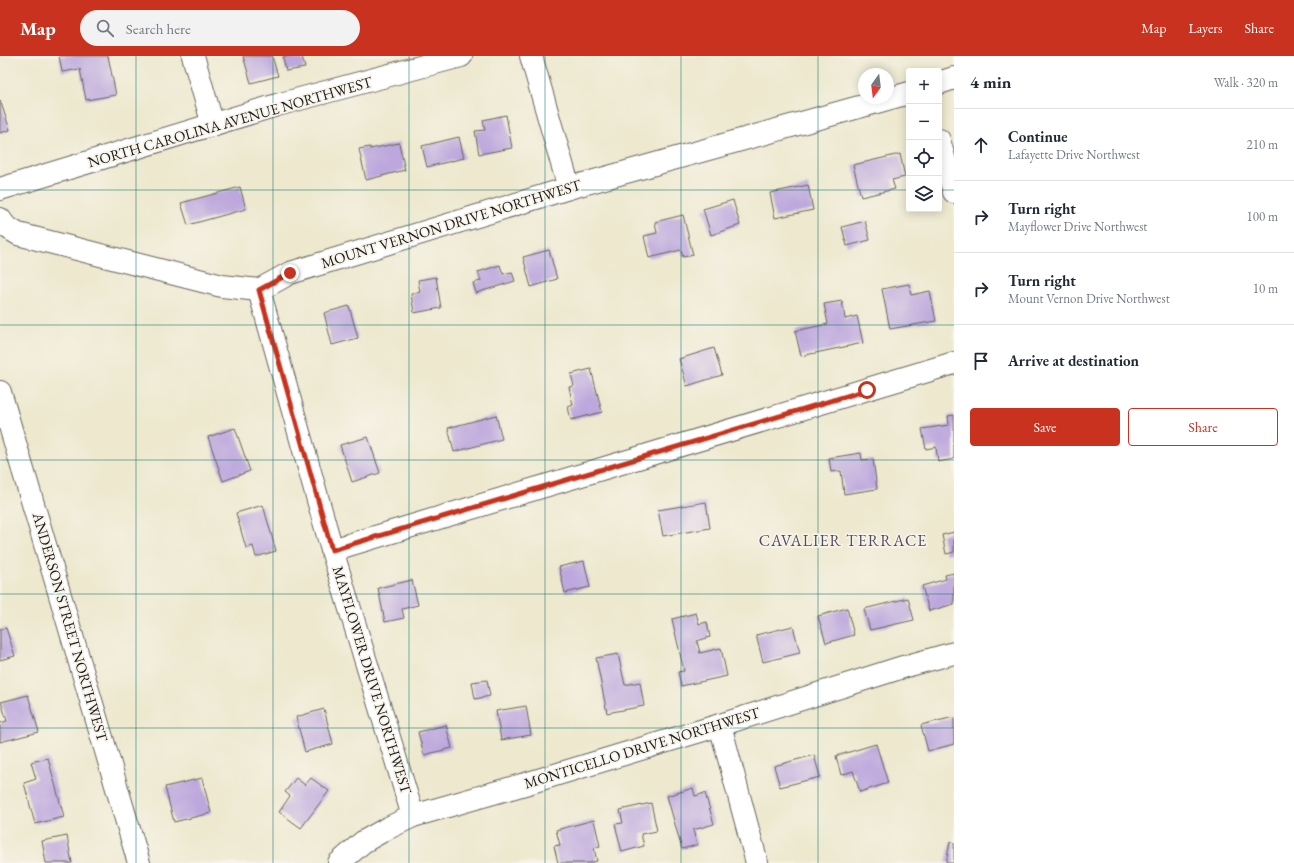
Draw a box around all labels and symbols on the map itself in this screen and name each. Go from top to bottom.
north arrow [858,68,894,104]
street label: NORTH CAROLINA AVENUE NORTHWEST [85,71,375,171]
street label: MOUNT VERNON DRIVE NORTHWEST [318,175,584,272]
route end [281,264,299,282]
route start [858,381,876,399]
street label: ANDERSON STREET NORTHWEST [28,509,113,745]
district label: CAVALIER TERRACE [759,530,927,551]
street label: MAYFLOWER DRIVE NORTHWEST [329,564,417,797]
street label: MONTICELLO DRIVE NORTHWEST [522,702,763,793]

